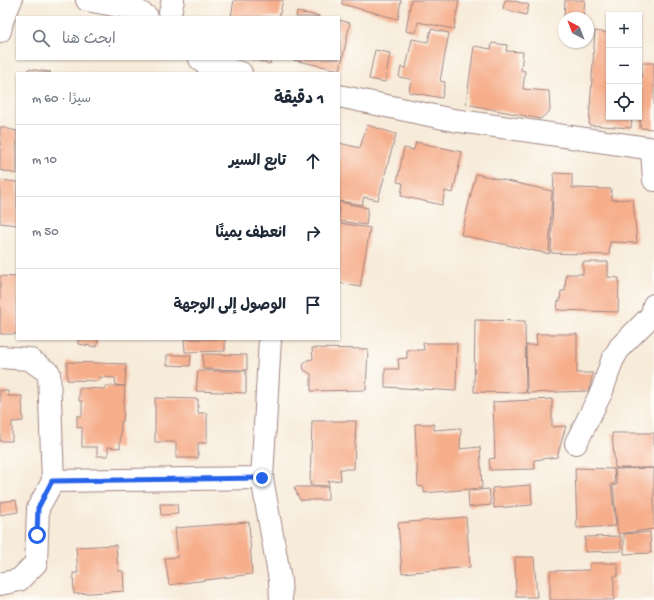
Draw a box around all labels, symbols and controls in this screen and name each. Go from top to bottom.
north arrow [558,12,594,48]
map controls [606,12,642,120]
button: + [606,12,642,48]
search box [16,16,340,60]
icon: search [30,27,52,49]
text: ابحث هنا [62,31,116,49]
button: − [606,48,642,84]
button: locate [606,84,642,120]
text: 1 دقيقة [274,90,324,110]
text: سيرًا · 60 m [32,92,91,107]
icon: ahead [302,150,324,172]
text: 10 m [32,153,57,168]
text: تابع السير [229,153,286,171]
icon: right [302,222,324,244]
text: 50 m [32,225,59,240]
text: انعطف يمينًا [215,225,286,243]
icon: arrive [302,294,324,316]
text: الوصول إلى الوجهة [173,297,286,315]
route end [253,469,271,487]
route start [28,526,46,544]

